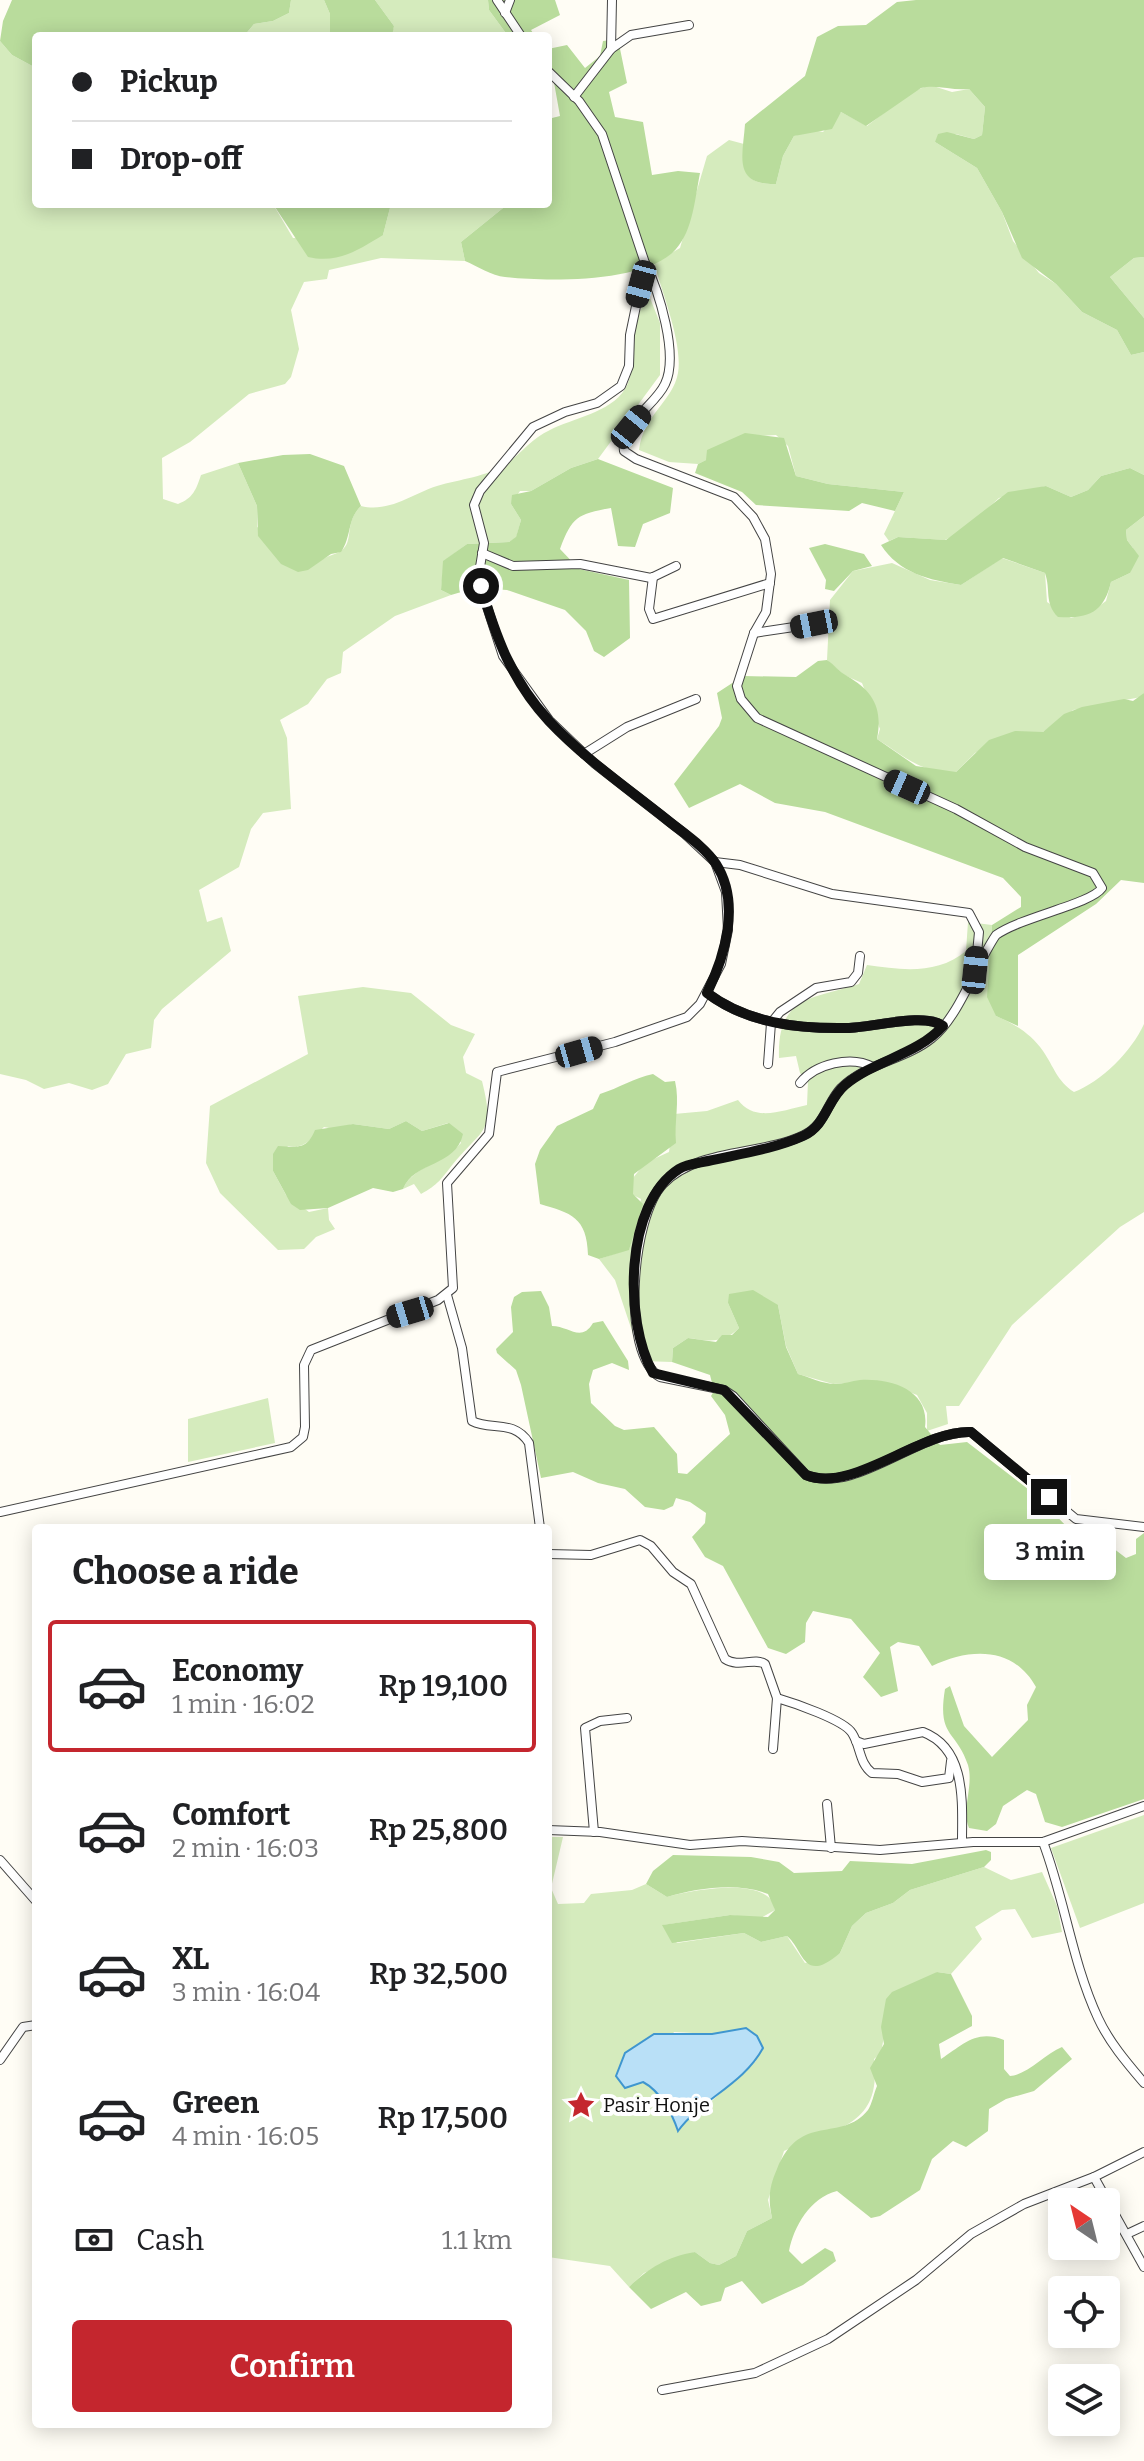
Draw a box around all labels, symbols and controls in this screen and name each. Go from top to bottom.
text: Pickup [120,64,218,100]
text: Drop-off [120,141,242,177]
car [623,258,659,310]
car [607,401,655,453]
route start [463,568,499,604]
car [788,608,840,640]
car [880,766,934,808]
car [961,945,989,995]
car [553,1034,605,1070]
car [384,1294,436,1330]
route end [1031,1479,1067,1515]
callout: 3 min [983,1525,1115,1581]
text: 3 min [1015,1536,1085,1567]
text: Choose a ride [72,1550,299,1594]
icon: car [76,1650,148,1722]
text: Economy [172,1653,303,1689]
text: Rp 19,100 [378,1668,508,1704]
text: 1 min · 16:02 [172,1689,315,1720]
icon: car [76,1794,148,1866]
text: Comfort [172,1797,290,1833]
text: Rp 25,800 [369,1812,508,1848]
text: 2 min · 16:03 [172,1833,319,1864]
icon: car [76,1938,148,2010]
text: XL [172,1941,209,1977]
text: Rp 32,500 [369,1956,508,1992]
text: 3 min · 16:04 [172,1977,320,2008]
icon: car [76,2082,148,2154]
text: Green [172,2085,259,2121]
place icon: Pasir Honje [566,2090,596,2120]
place label: Pasir Honje [603,2093,710,2118]
text: Rp 17,500 [378,2100,508,2136]
text: 4 min · 16:05 [172,2121,319,2152]
north arrow [1048,2188,1120,2260]
map controls [1048,2188,1120,2436]
icon: cash [72,2218,116,2262]
text: Cash [136,2222,204,2258]
text: 1.1 km [442,2225,512,2256]
button: locate [1048,2276,1120,2348]
button: Confirm [72,2320,512,2412]
button: layers [1048,2364,1120,2436]

